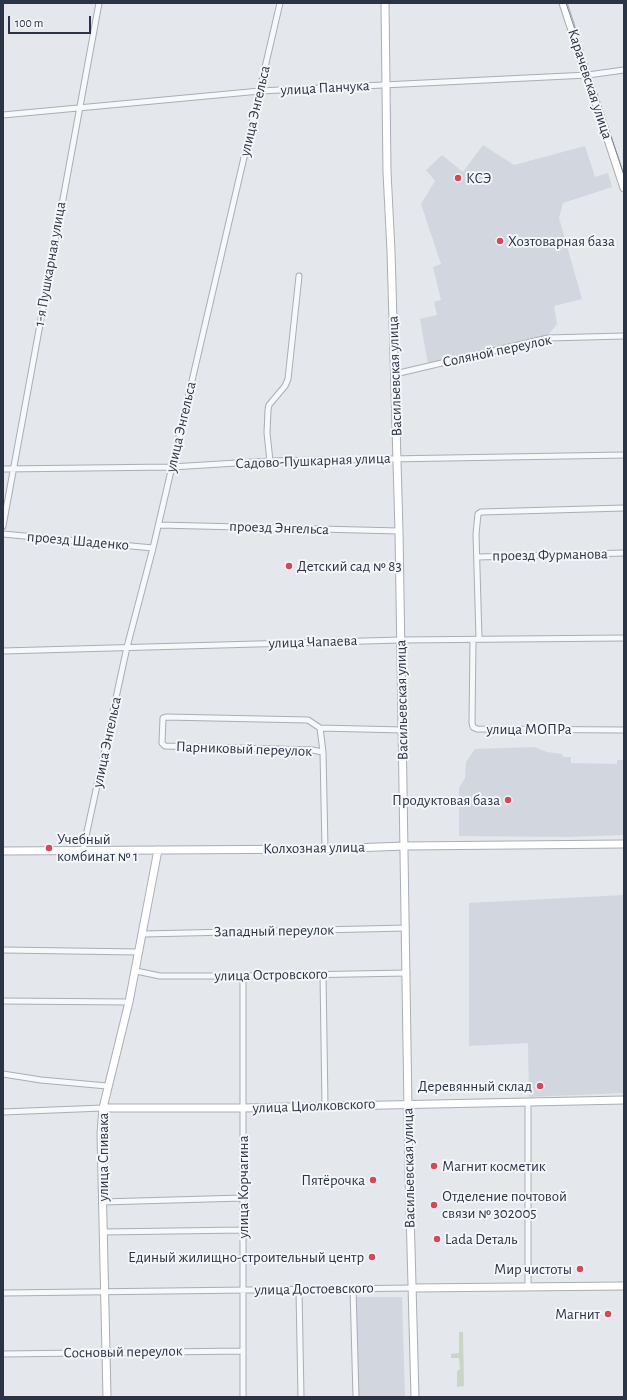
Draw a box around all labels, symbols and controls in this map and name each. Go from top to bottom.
scale bar [10,8,93,34]
text: 100 m [15,17,43,29]
street label: Карачевская улица [564,26,616,142]
street label: улица Энгельса [236,64,274,158]
street label: улица Панчука [280,77,370,99]
place label: КСЭ [466,169,492,187]
marker: КСЭ [453,173,463,183]
street label: 1-я Пушкарная улица [30,200,70,328]
place label: Хозтоварная база [508,232,615,250]
marker: Хозтоварная база [495,236,505,246]
street label: Васильевская улица [384,315,406,437]
street label: Соляной переулок [441,331,553,371]
street label: улица Энгельса [162,380,200,474]
street label: Садово-Пушкарная улица [235,449,391,473]
street label: проезд Энгельса [229,517,329,539]
street label: проезд Шаденко [26,528,130,554]
street label: проезд Фурманова [492,545,608,565]
place label: Детский сад № 83 [297,557,402,575]
marker: Детский сад № 83 [284,561,294,571]
street label: улица Чапаева [268,631,358,653]
street label: Васильевская улица [392,640,412,760]
street label: улица Энгельса [89,695,125,789]
street label: улица МОПРа [486,720,572,738]
street label: Парниковый переулок [176,738,312,760]
place label: Продуктовая база [392,791,500,809]
marker: Продуктовая база [503,795,513,805]
place label: Учебный комбинат № 1 [57,830,138,865]
street label: Колхозная улица [263,838,365,858]
marker: Учебный комбинат № 1 [44,843,54,853]
street label: Западный переулок [214,921,334,941]
street label: улица Островского [214,965,328,985]
place label: Деревянный склад [418,1077,532,1095]
marker: Деревянный склад [535,1081,545,1091]
street label: улица Циолковского [252,1095,376,1117]
street label: Васильевская улица [399,1108,419,1228]
street label: улица Спивака [94,1113,112,1201]
street label: улица Корчагина [234,1136,252,1238]
place label: Магнит косметик [442,1157,546,1175]
marker: Магнит косметик [429,1161,439,1171]
place label: Пятёрочка [301,1171,365,1189]
marker: Пятёрочка [368,1175,378,1185]
place label: Отделение почтовой связи № 302005 [442,1187,567,1222]
marker: Отделение почтовой связи № 302005 [429,1200,439,1210]
place label: Lada Dеталь [445,1230,517,1248]
marker: Lada Dеталь [432,1234,442,1244]
place label: Единый жилищно-строительный центр [128,1248,364,1266]
marker: Единый жилищно-строительный центр [367,1252,377,1262]
place label: Мир чистоты [494,1260,572,1278]
marker: Мир чистоты [575,1264,585,1274]
street label: улица Достоевского [254,1279,374,1299]
place label: Магнит [555,1305,600,1323]
marker: Магнит [603,1309,613,1319]
street label: Сосновый переулок [63,1342,183,1362]

